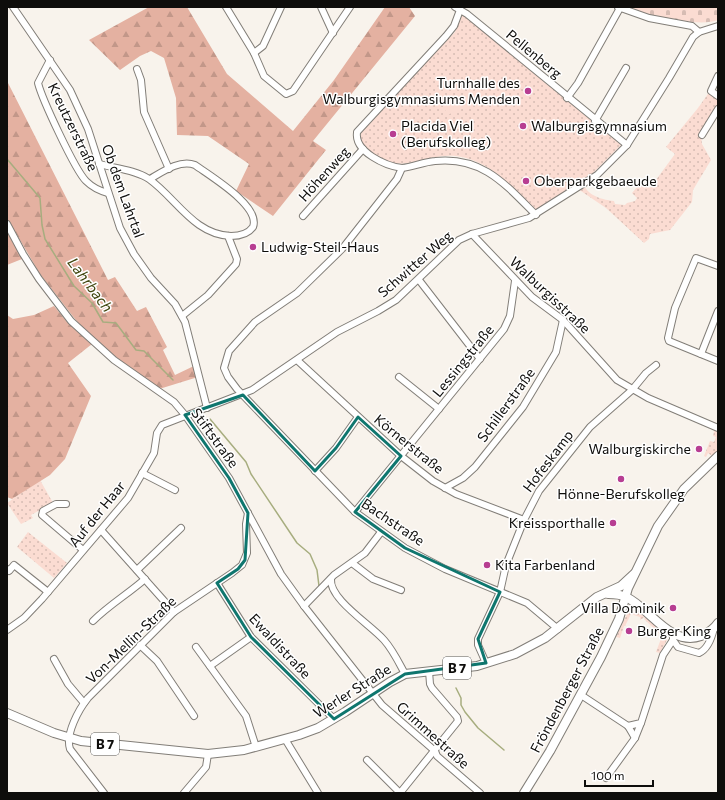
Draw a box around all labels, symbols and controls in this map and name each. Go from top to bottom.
street label: Pellenberg [503,25,566,82]
place label: Turnhalle des Walburgisgymnasiums Menden [323,74,520,107]
street label: Kreutzerstraße [45,80,102,174]
marker: Turnhalle des Walburgisgymnasiums Menden [523,86,533,96]
place label: Placida Viel (Berufskolleg) [401,117,491,150]
place label: Walburgisgymnasium [531,117,667,134]
marker: Walburgisgymnasium [518,121,528,131]
marker: Placida Viel (Berufskolleg) [388,129,398,139]
street label: Ob dem Lahrtal [99,142,148,240]
street label: Höhenweg [295,142,353,205]
place label: Oberparkgebaeude [534,172,657,189]
marker: Oberparkgebaeude [521,176,531,186]
street label: Schwitter Weg [374,226,456,301]
place label: Ludwig-Steil-Haus [261,238,379,255]
marker: Ludwig-Steil-Haus [248,242,258,252]
street label: Walburgisstraße [506,253,594,336]
water label: Lahrbach [64,254,117,315]
street label: Lessingstraße [428,321,497,400]
street label: Schillerstraße [473,364,538,445]
street label: Stiftstraße [188,405,243,471]
street label: Körnerstraße [371,410,447,477]
street label: Hofeskamp [519,426,576,495]
place label: Walburgiskirche [588,440,691,457]
marker: Walburgiskirche [694,444,704,454]
marker: Hönne-Berufskolleg [616,474,626,484]
street label: Auf der Haar [65,477,129,550]
place label: Hönne-Berufskolleg [557,485,685,502]
street label: Bachstraße [359,494,428,549]
place label: Kreissporthalle [509,514,605,531]
marker: Kreissporthalle [608,518,618,528]
place label: Kita Farbenland [495,556,595,573]
marker: Kita Farbenland [482,560,492,570]
street label: Von-Mellin-Straße [82,592,179,687]
place label: Villa Dominik [581,599,665,616]
marker: Villa Dominik [668,603,678,613]
street label: Ewaldistraße [246,610,315,682]
place label: Burger King [637,622,712,639]
street label: Fröndenberger Straße [526,624,607,756]
marker: Burger King [624,626,634,636]
road number: B 7 [443,657,471,679]
street label: Werler Straße [310,660,394,721]
street label: Grimmestraße [393,698,473,772]
road number: B 7 [91,733,119,755]
scale bar [585,762,653,788]
text: 100 m [591,768,625,782]

